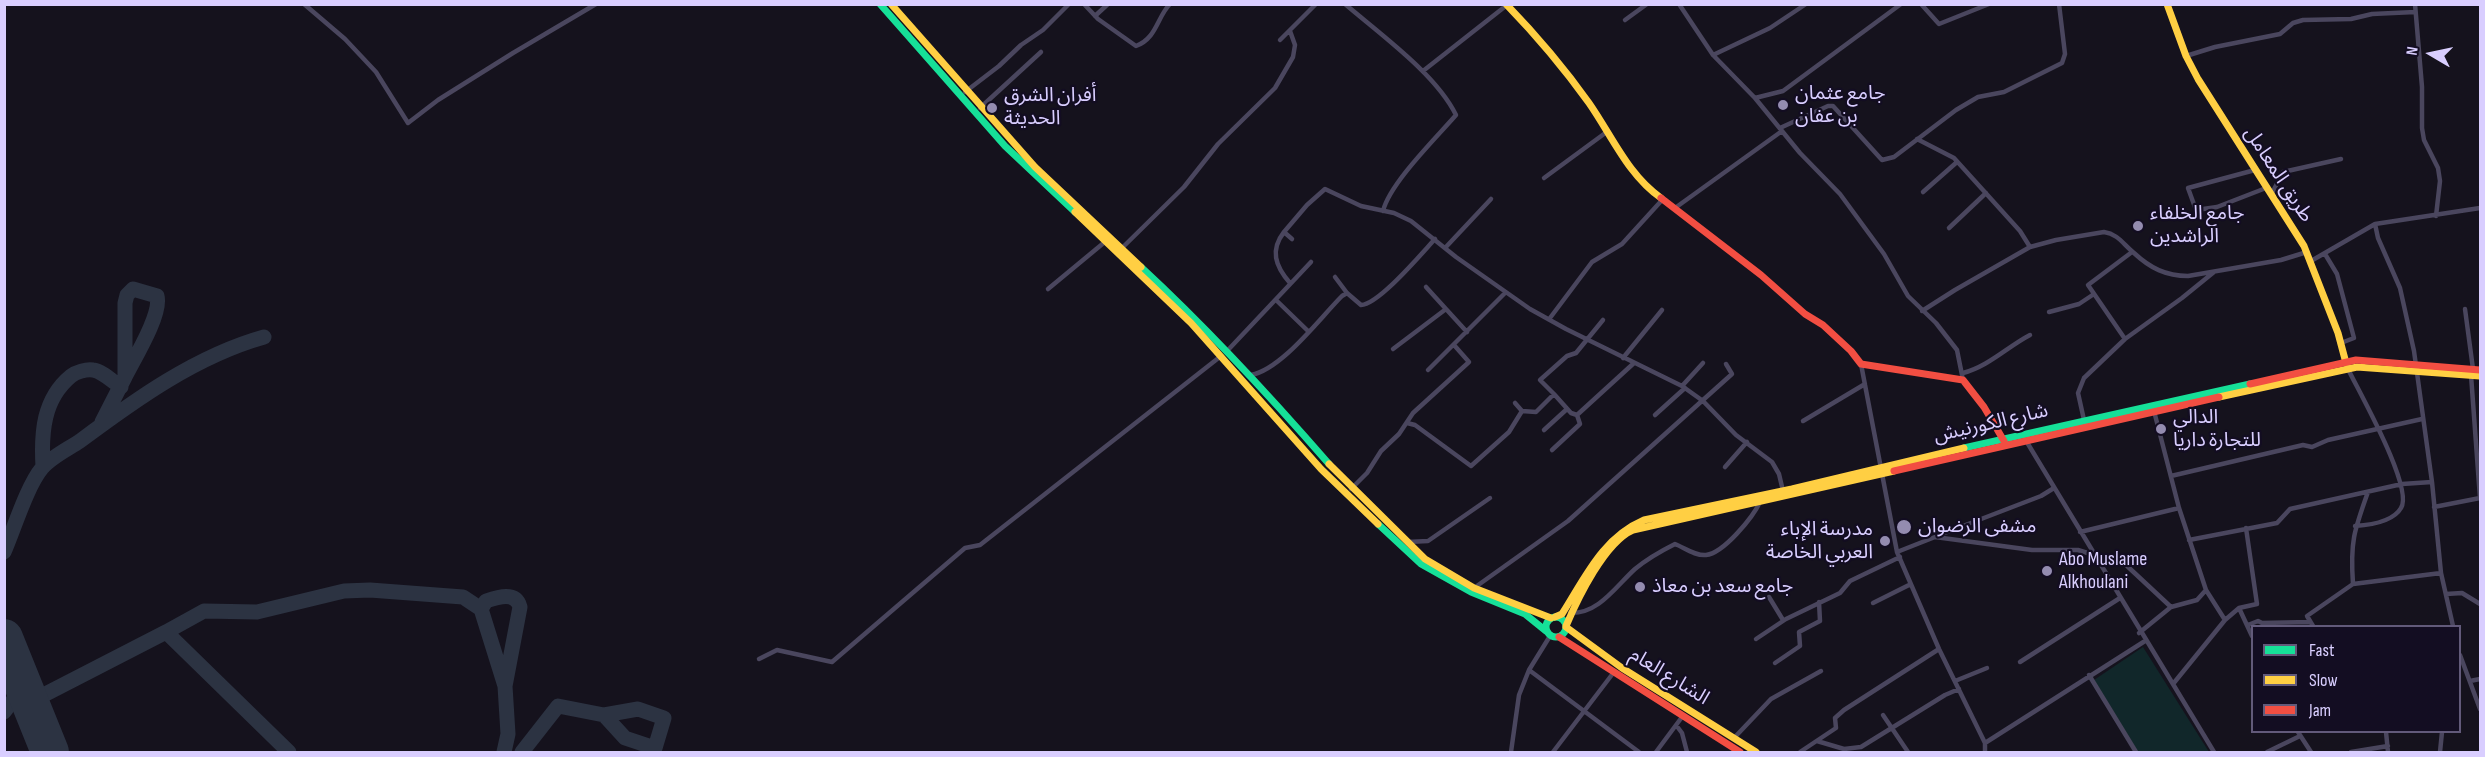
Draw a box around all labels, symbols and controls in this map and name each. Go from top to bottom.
north arrow [2401,24,2461,84]
text: N [2403,45,2423,57]
place label: جامع عثمان بن عفان [1795,82,1885,129]
place label: أفران الشرق الحديثة [1004,84,1096,131]
marker: جامع عثمان بن عفان [1776,98,1790,112]
marker: أفران الشرق الحديثة [985,101,999,115]
street label: طريق المعامل [2238,123,2318,227]
place label: جامع الخلفاء الراشدين [2150,202,2245,249]
marker: جامع الخلفاء الراشدين [2131,219,2145,233]
street label: شارع الكورنيش [1931,399,2051,449]
place label: الدالي للتجارة داريا [2173,406,2261,453]
marker: الدالي للتجارة داريا [2154,422,2168,436]
place label: مشفى الرضوان [1918,515,2037,539]
place label: مدرسة الإباء العربي الخاصة [1766,518,1873,565]
marker: مشفى الرضوان [1895,518,1913,536]
marker: مدرسة الإباء العربي الخاصة [1878,534,1892,548]
place label: Abo Muslame Alkhoulani [2059,548,2147,595]
marker: Abo Muslame Alkhoulani [2040,564,2054,578]
place label: جامع سعد بن معاذ [1652,575,1793,599]
marker: جامع سعد بن معاذ [1633,580,1647,594]
legend [2251,625,2461,733]
text: Fast [2309,640,2334,661]
street label: الشارع العام [1625,643,1713,711]
text: Slow [2309,670,2338,691]
text: Jam [2309,700,2331,721]

